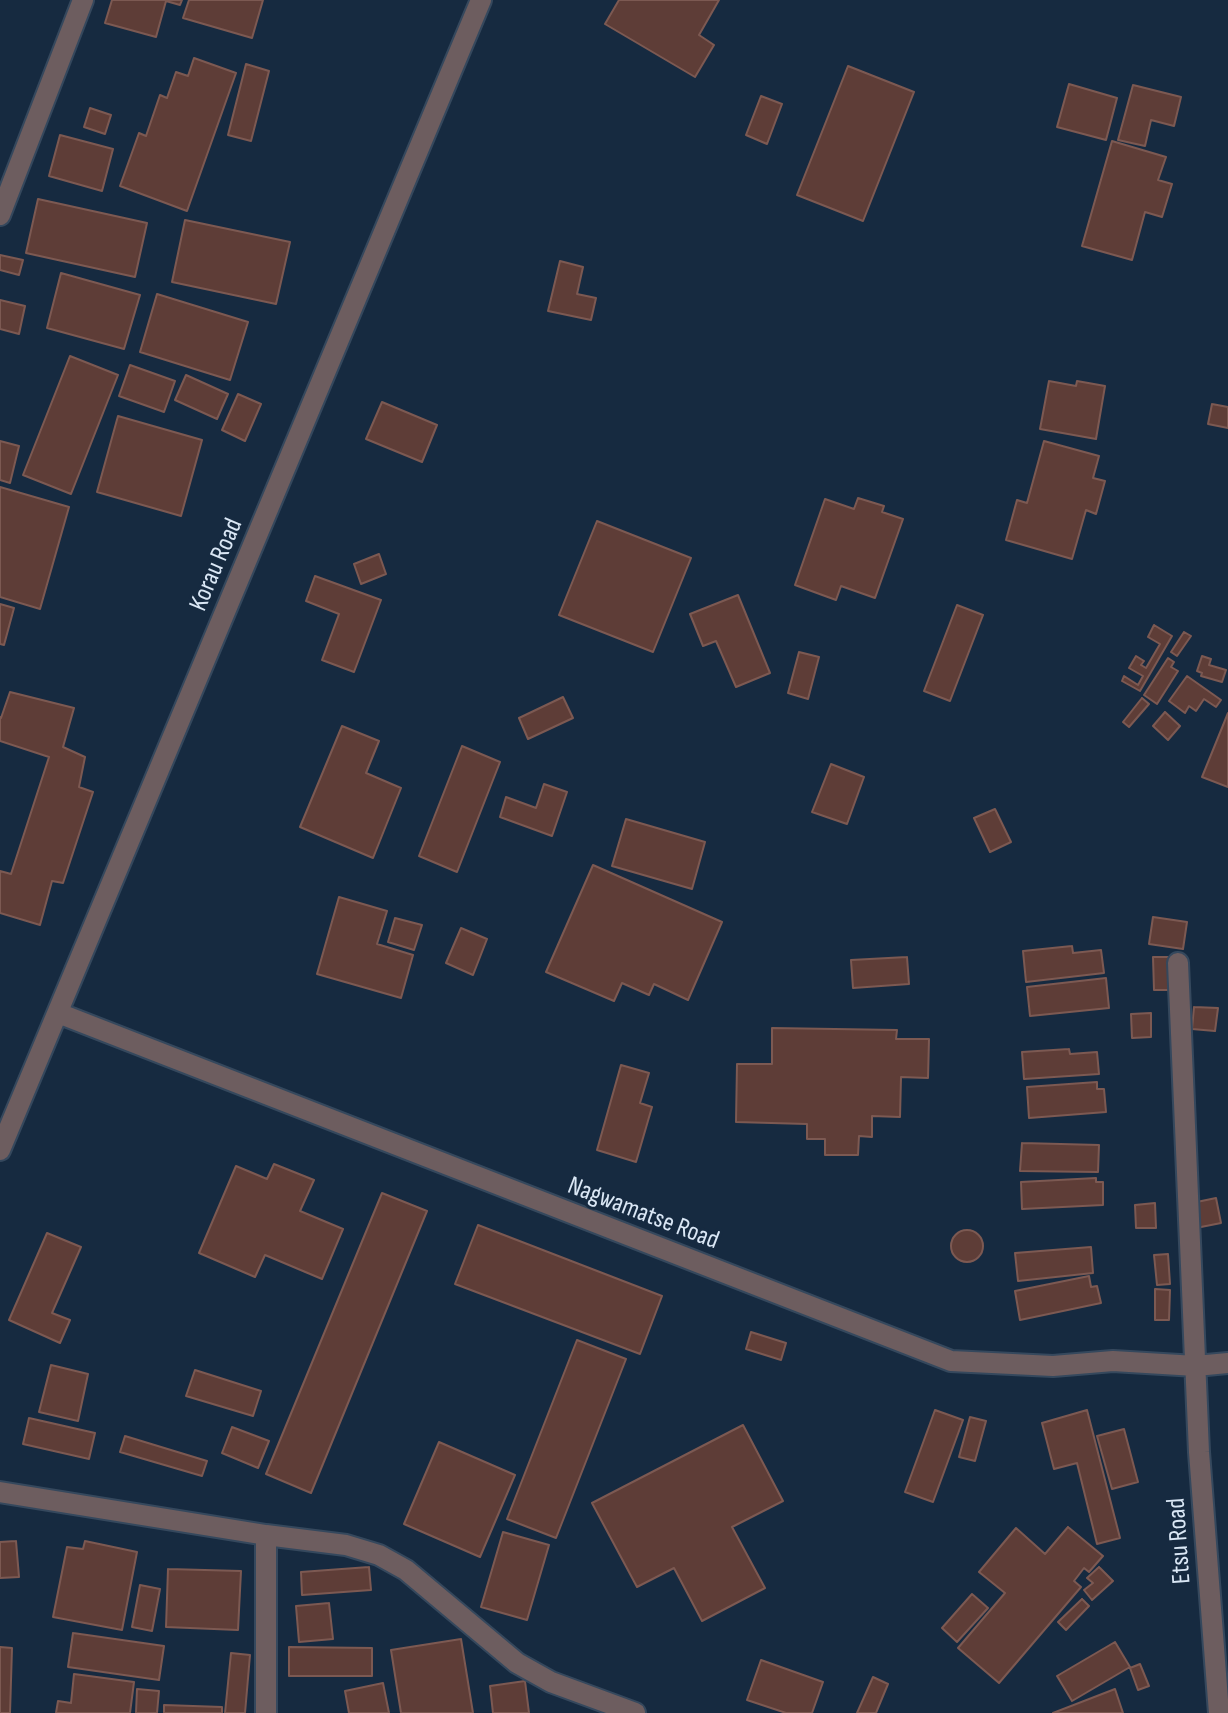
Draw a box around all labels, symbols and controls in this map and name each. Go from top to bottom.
street label: Korau Road [184,514,250,616]
street label: Nagwamatse Road [563,1171,723,1257]
street label: Etsu Road [1161,1497,1199,1585]

